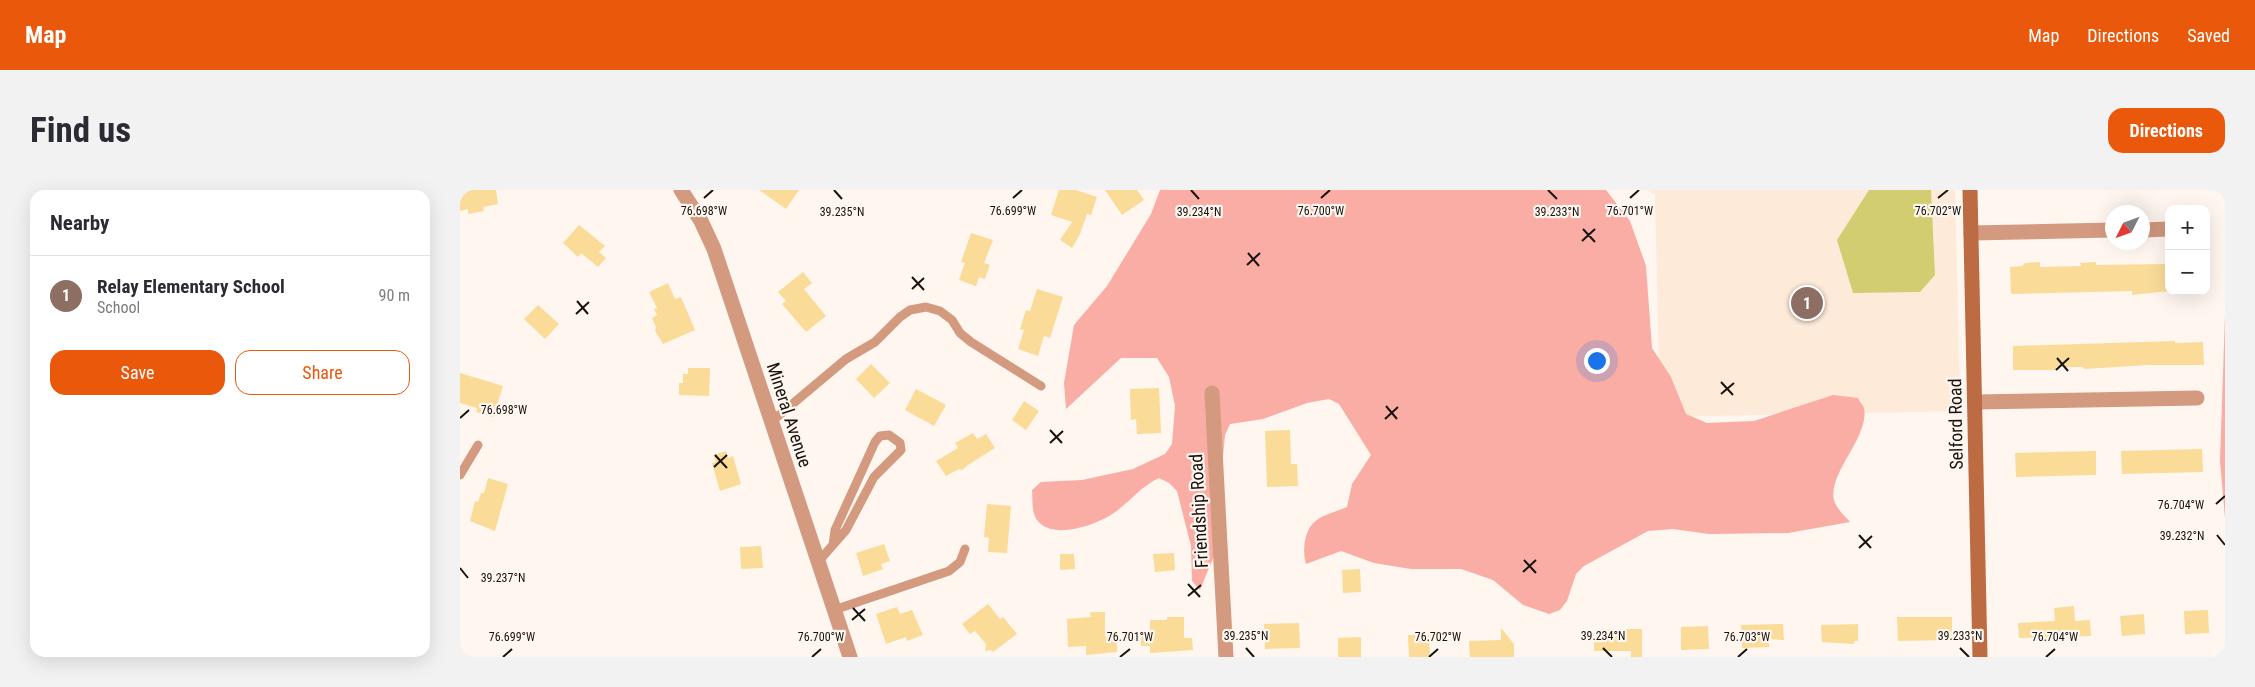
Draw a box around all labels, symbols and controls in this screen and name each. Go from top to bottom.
text: Map [25,21,66,49]
text: Map [2028,25,2059,46]
text: Directions [2087,25,2159,46]
text: Saved [2187,25,2230,46]
button: Directions [2108,108,2225,153]
text: Find us [30,110,131,151]
text: 76.698°W [681,204,727,218]
text: 76.699°W [990,204,1036,218]
text: 76.700°W [1298,204,1344,218]
text: 76.701°W [1607,204,1653,218]
text: 76.702°W [1915,204,1961,218]
text: 39.235°N [820,205,864,219]
text: 39.234°N [1177,205,1221,219]
text: 39.233°N [1535,205,1579,219]
north arrow [2105,205,2150,250]
map controls [2165,205,2210,295]
button: + [2165,205,2210,250]
text: Nearby [50,211,109,235]
button: − [2165,250,2210,295]
text: Relay Elementary School [97,275,285,298]
pin: 1 [1791,284,1823,322]
text: 1 [62,286,70,305]
text: 90 m [378,286,410,305]
text: School [97,298,140,317]
your location [1584,348,1610,374]
button: Save [50,350,225,395]
button: Share [235,350,410,395]
street label: Mineral Avenue [763,360,816,470]
street label: Selford Road [1944,378,1967,470]
text: 76.698°W [481,403,527,417]
street label: Friendship Road [1185,453,1212,569]
text: 76.704°W [2158,498,2204,512]
text: 39.232°N [2160,529,2204,543]
text: 39.237°N [481,571,525,585]
text: 39.235°N [1224,629,1268,643]
text: 39.234°N [1581,629,1625,643]
text: 39.233°N [1938,629,1982,643]
text: 76.699°W [489,630,535,644]
text: 76.700°W [798,630,844,644]
text: 76.701°W [1107,630,1153,644]
text: 76.702°W [1415,630,1461,644]
text: 76.703°W [1724,630,1770,644]
text: 76.704°W [2032,630,2078,644]

